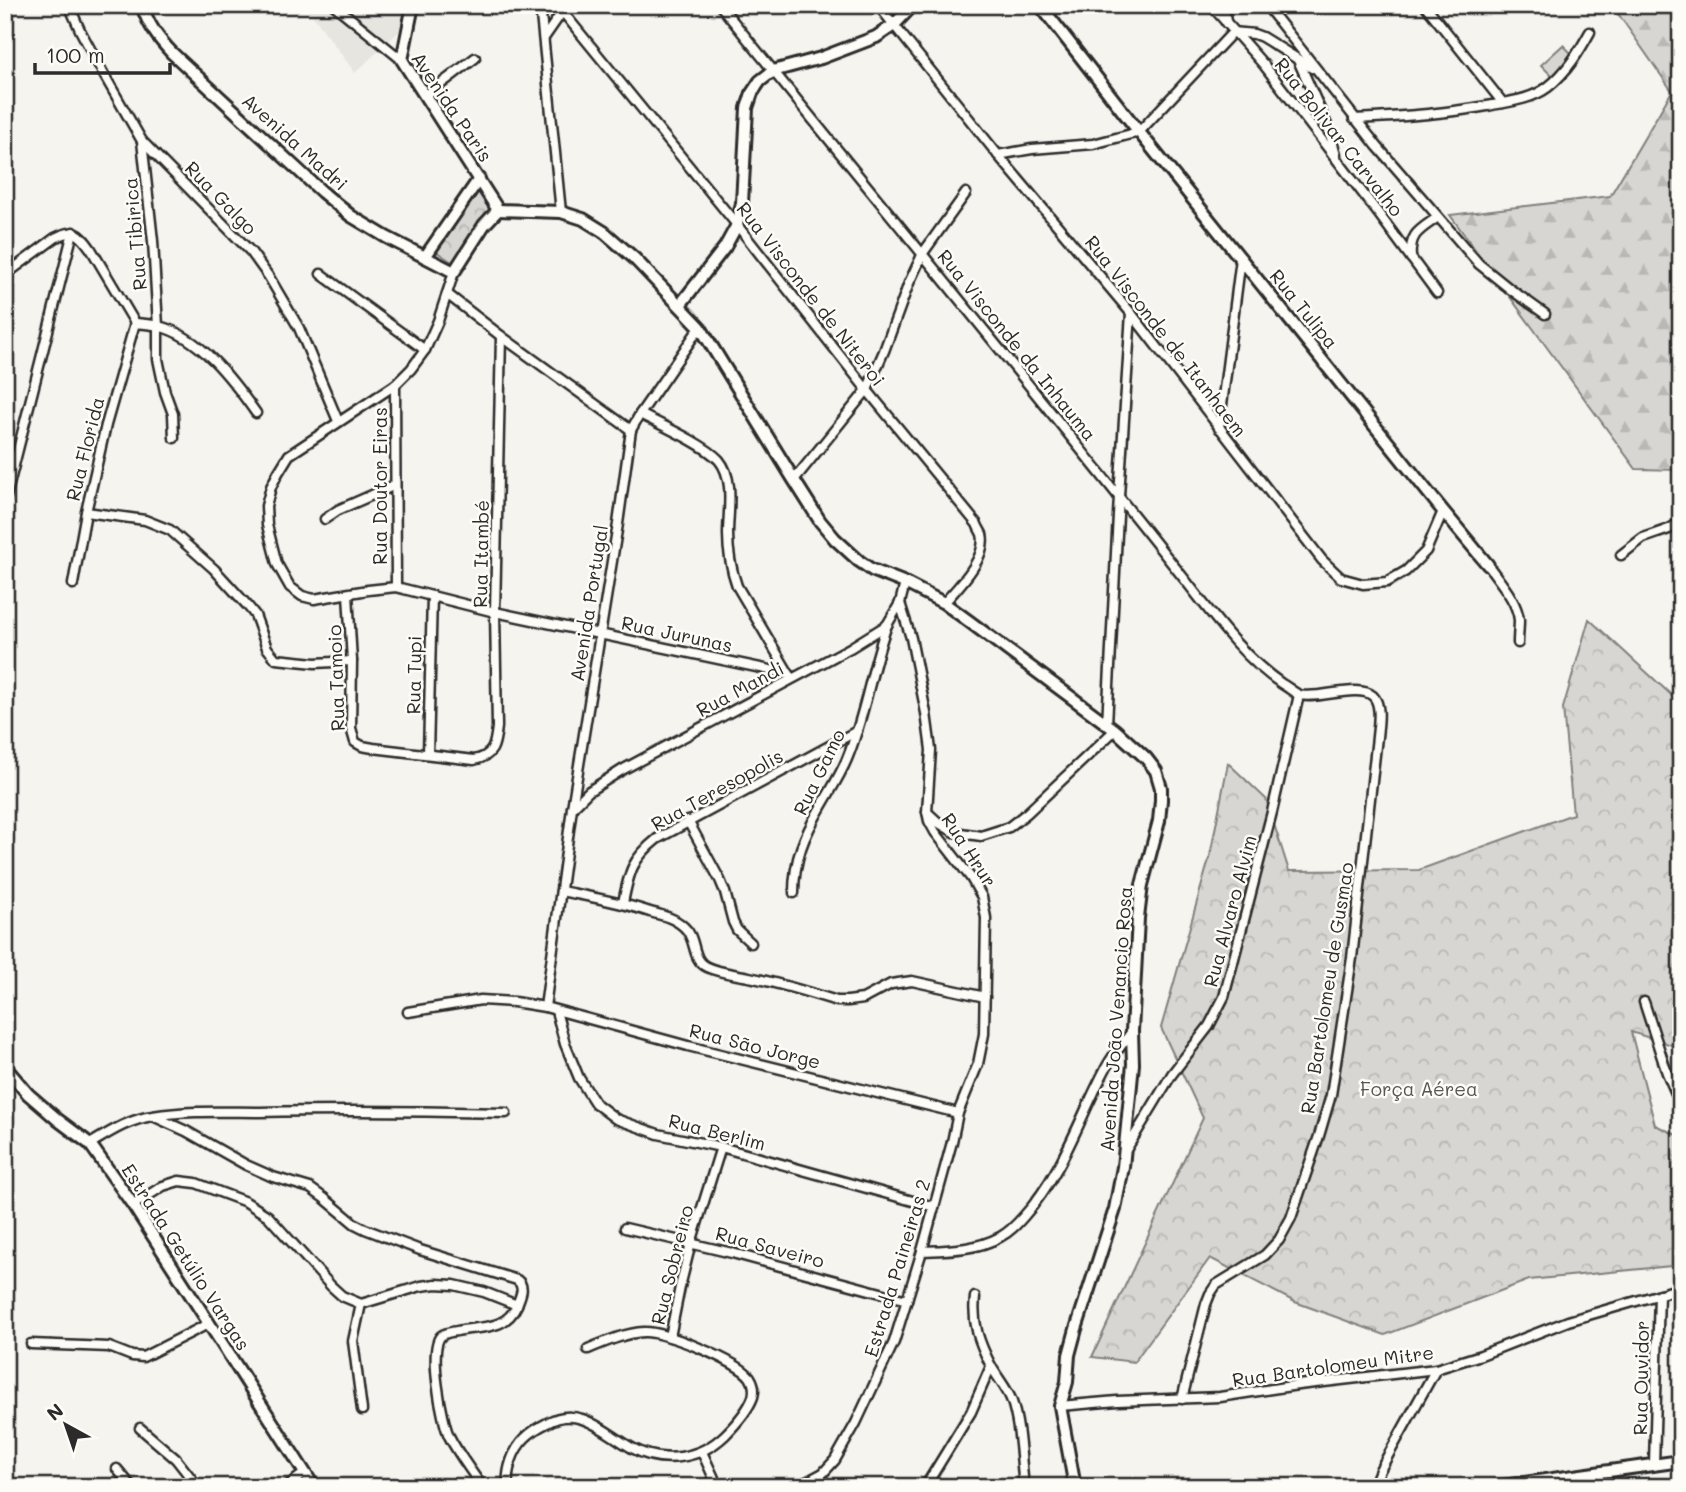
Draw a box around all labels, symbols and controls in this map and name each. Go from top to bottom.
scale bar [35,32,170,76]
text: 100 m [46,41,105,68]
street label: Avenida Paris [406,47,498,167]
street label: Rua Bolivar Carvalho [1269,52,1409,221]
street label: Avenida Madri [237,88,353,196]
street label: Rua Galgo [180,155,263,240]
street label: Rua Tibirica [117,177,152,292]
street label: Rua Visconde de Niteroi [732,197,891,391]
street label: Rua Visconde de Itanhaem [1080,230,1253,441]
street label: Rua Visconde da Inhauma [932,244,1102,446]
street label: Rua Tulipa [1265,264,1344,354]
street label: Rua Florida [60,394,110,504]
street label: Rua Doutor Eiras [367,407,392,565]
street label: Rua Itambé [467,500,494,608]
street label: Avenida Portugal [564,523,613,683]
street label: Rua Jurunas [619,610,735,657]
street label: Rua Tamoio [321,624,350,732]
street label: Rua Tupi [400,635,427,715]
street label: Rua Mandi [692,655,788,722]
street label: Rua Gamo [787,725,850,819]
street label: Rua Teresopolis [646,743,787,836]
street label: Rua Hrur [936,808,1003,892]
street label: Rua Alvaro Alvim [1197,832,1262,990]
street label: Rua Bartolomeu de Gusmao [1294,860,1359,1116]
street label: Avenida João Venancio Rosa [1094,885,1137,1152]
street label: Rua São Jorge [687,1017,823,1074]
park label: Força Aérea [1360,1076,1478,1101]
street label: Rua Berlim [666,1107,768,1156]
street label: Estrada Getúlio Vargas [117,1158,256,1355]
street label: Estrada Paineiras 2 [858,1176,935,1360]
street label: Rua Sobreiro [645,1202,698,1327]
street label: Rua Saveiro [713,1220,827,1273]
street label: Rua Ouvidor [1627,1320,1654,1436]
street label: Rua Bartolomeu Mitre [1231,1339,1435,1392]
north arrow [32,1390,102,1460]
text: N [41,1397,68,1426]

